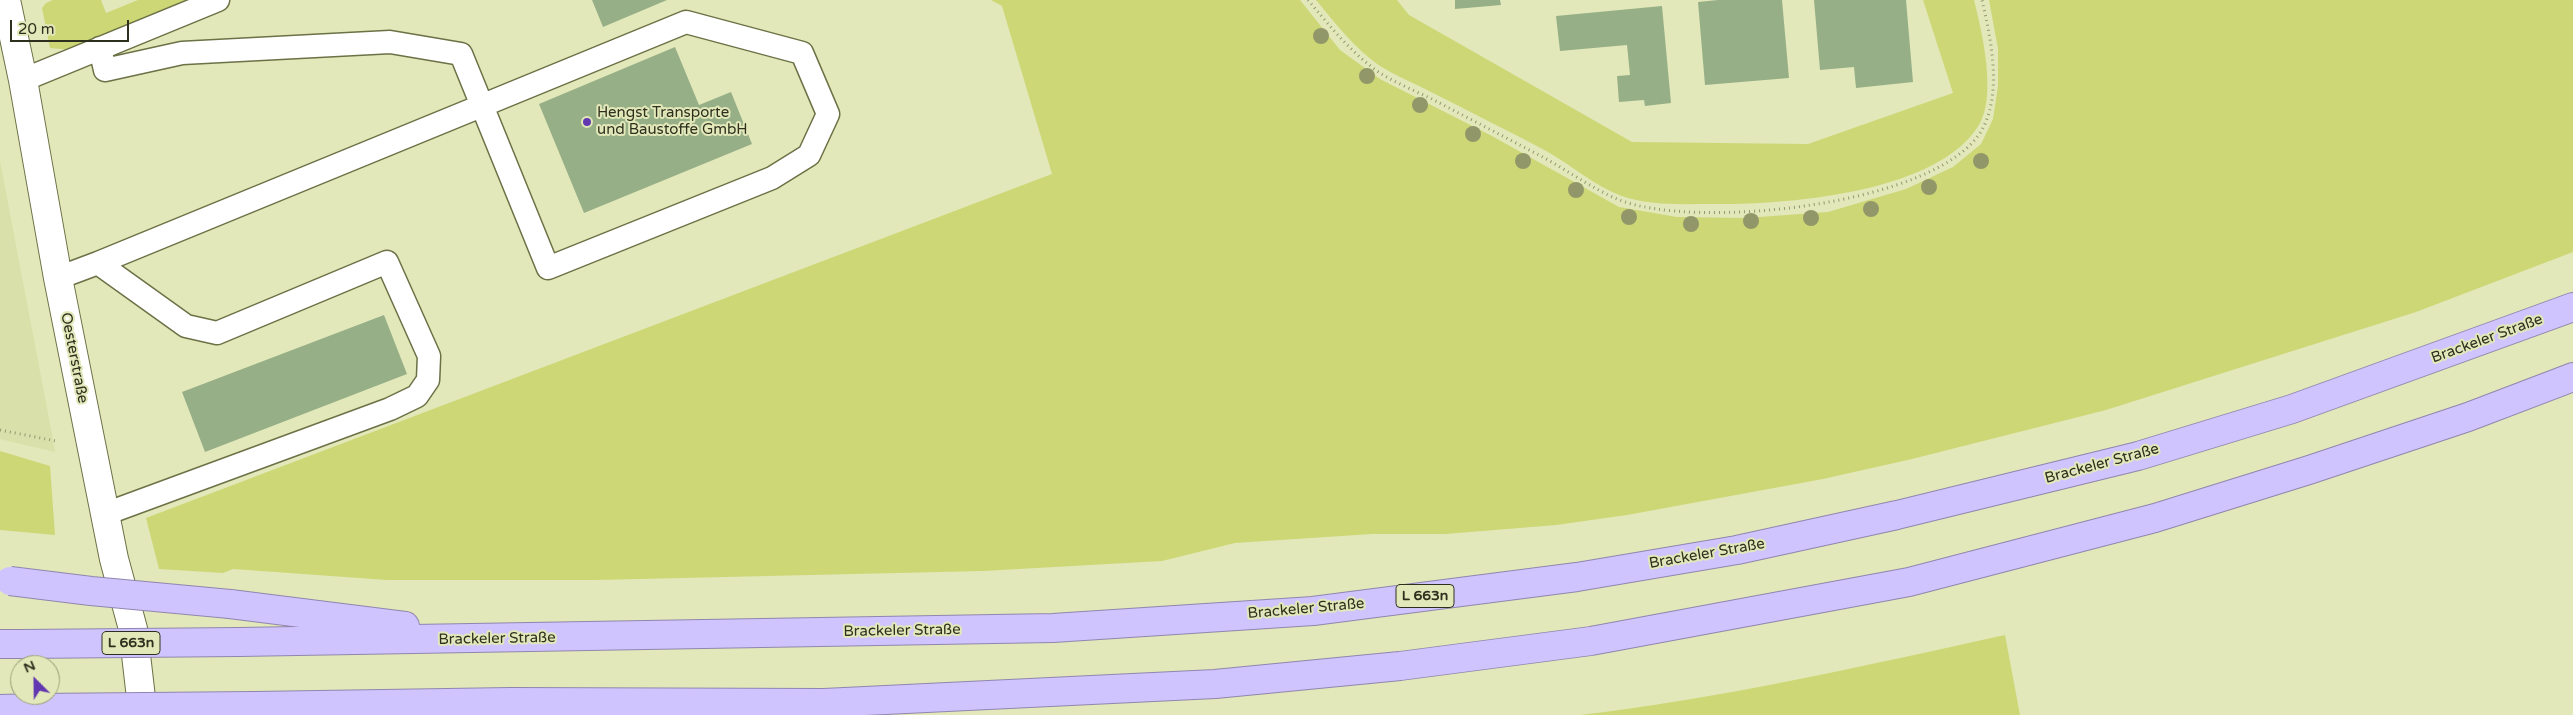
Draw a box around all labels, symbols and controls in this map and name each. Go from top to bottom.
scale bar [12,10,131,42]
text: 20 m [18,20,55,38]
place label: Hengst Transporte und Baustoffe GmbH [597,104,748,139]
marker: Hengst Transporte und Baustoffe GmbH [581,116,593,128]
street label: Brackeler Straße [2429,310,2545,368]
street label: Oesterstraße [56,311,92,405]
street label: Brackeler Straße [2043,440,2161,488]
street label: Brackeler Straße [1648,535,1766,573]
road number: L 663n [1396,584,1454,608]
street label: Brackeler Straße [1247,595,1365,623]
street label: Brackeler Straße [843,621,961,641]
street label: Brackeler Straße [438,629,556,649]
road number: L 663n [102,632,160,654]
north arrow [10,655,60,705]
text: N [21,657,38,677]

